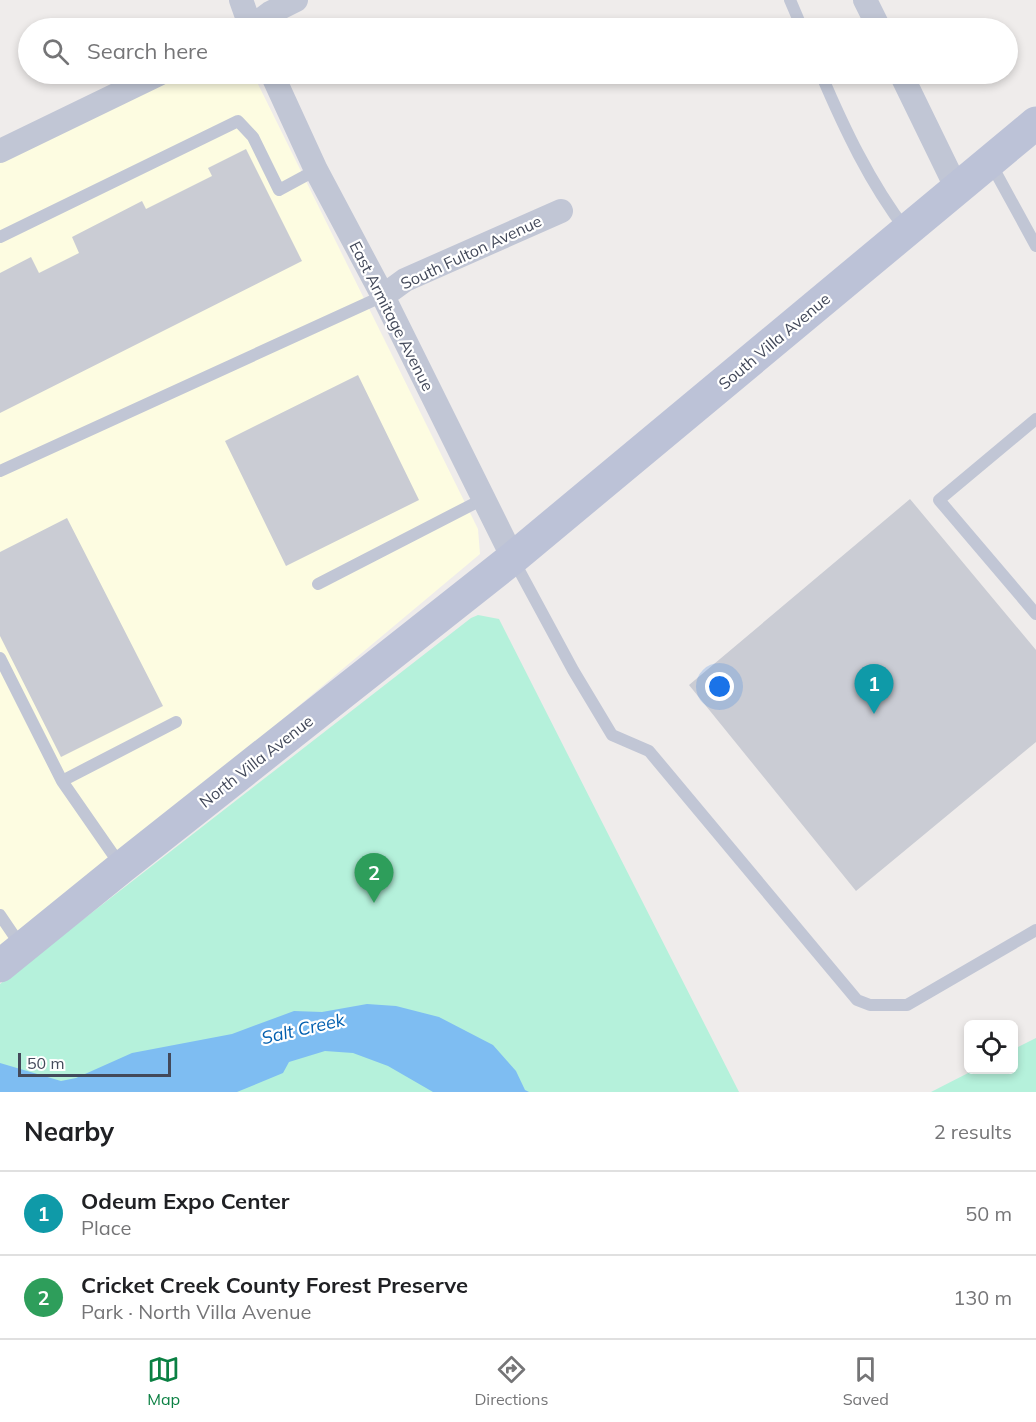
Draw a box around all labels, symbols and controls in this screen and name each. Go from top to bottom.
search box [18,18,1018,84]
icon: search [39,35,72,68]
text: Search here [87,37,208,65]
street label: South Fulton Avenue [397,211,545,293]
street label: East Armitage Avenue [346,238,438,394]
street label: South Villa Avenue [714,288,834,394]
pin: 1 [854,664,894,714]
your location [705,672,734,701]
street label: North Villa Avenue [195,710,317,812]
pin: 2 [354,854,394,903]
water label: Salt Creek [259,1008,348,1049]
map controls [964,1020,1018,1074]
button: locate [964,1020,1018,1074]
scale bar [18,1050,171,1078]
text: 50 m [27,1053,64,1073]
text: Nearby [24,1115,114,1148]
text: 2 results [934,1119,1012,1144]
text: Odeum Expo Center [81,1187,289,1215]
text: 1 [38,1201,50,1226]
text: 50 m [965,1201,1012,1226]
text: Place [81,1215,131,1240]
text: Cricket Creek County Forest Preserve [81,1271,468,1299]
text: 2 [38,1285,50,1310]
text: 130 m [953,1285,1012,1310]
text: Park · North Villa Avenue [81,1299,311,1324]
tab: Map [147,1353,180,1409]
tab: Directions [474,1353,548,1409]
tab: Saved [843,1353,889,1409]

